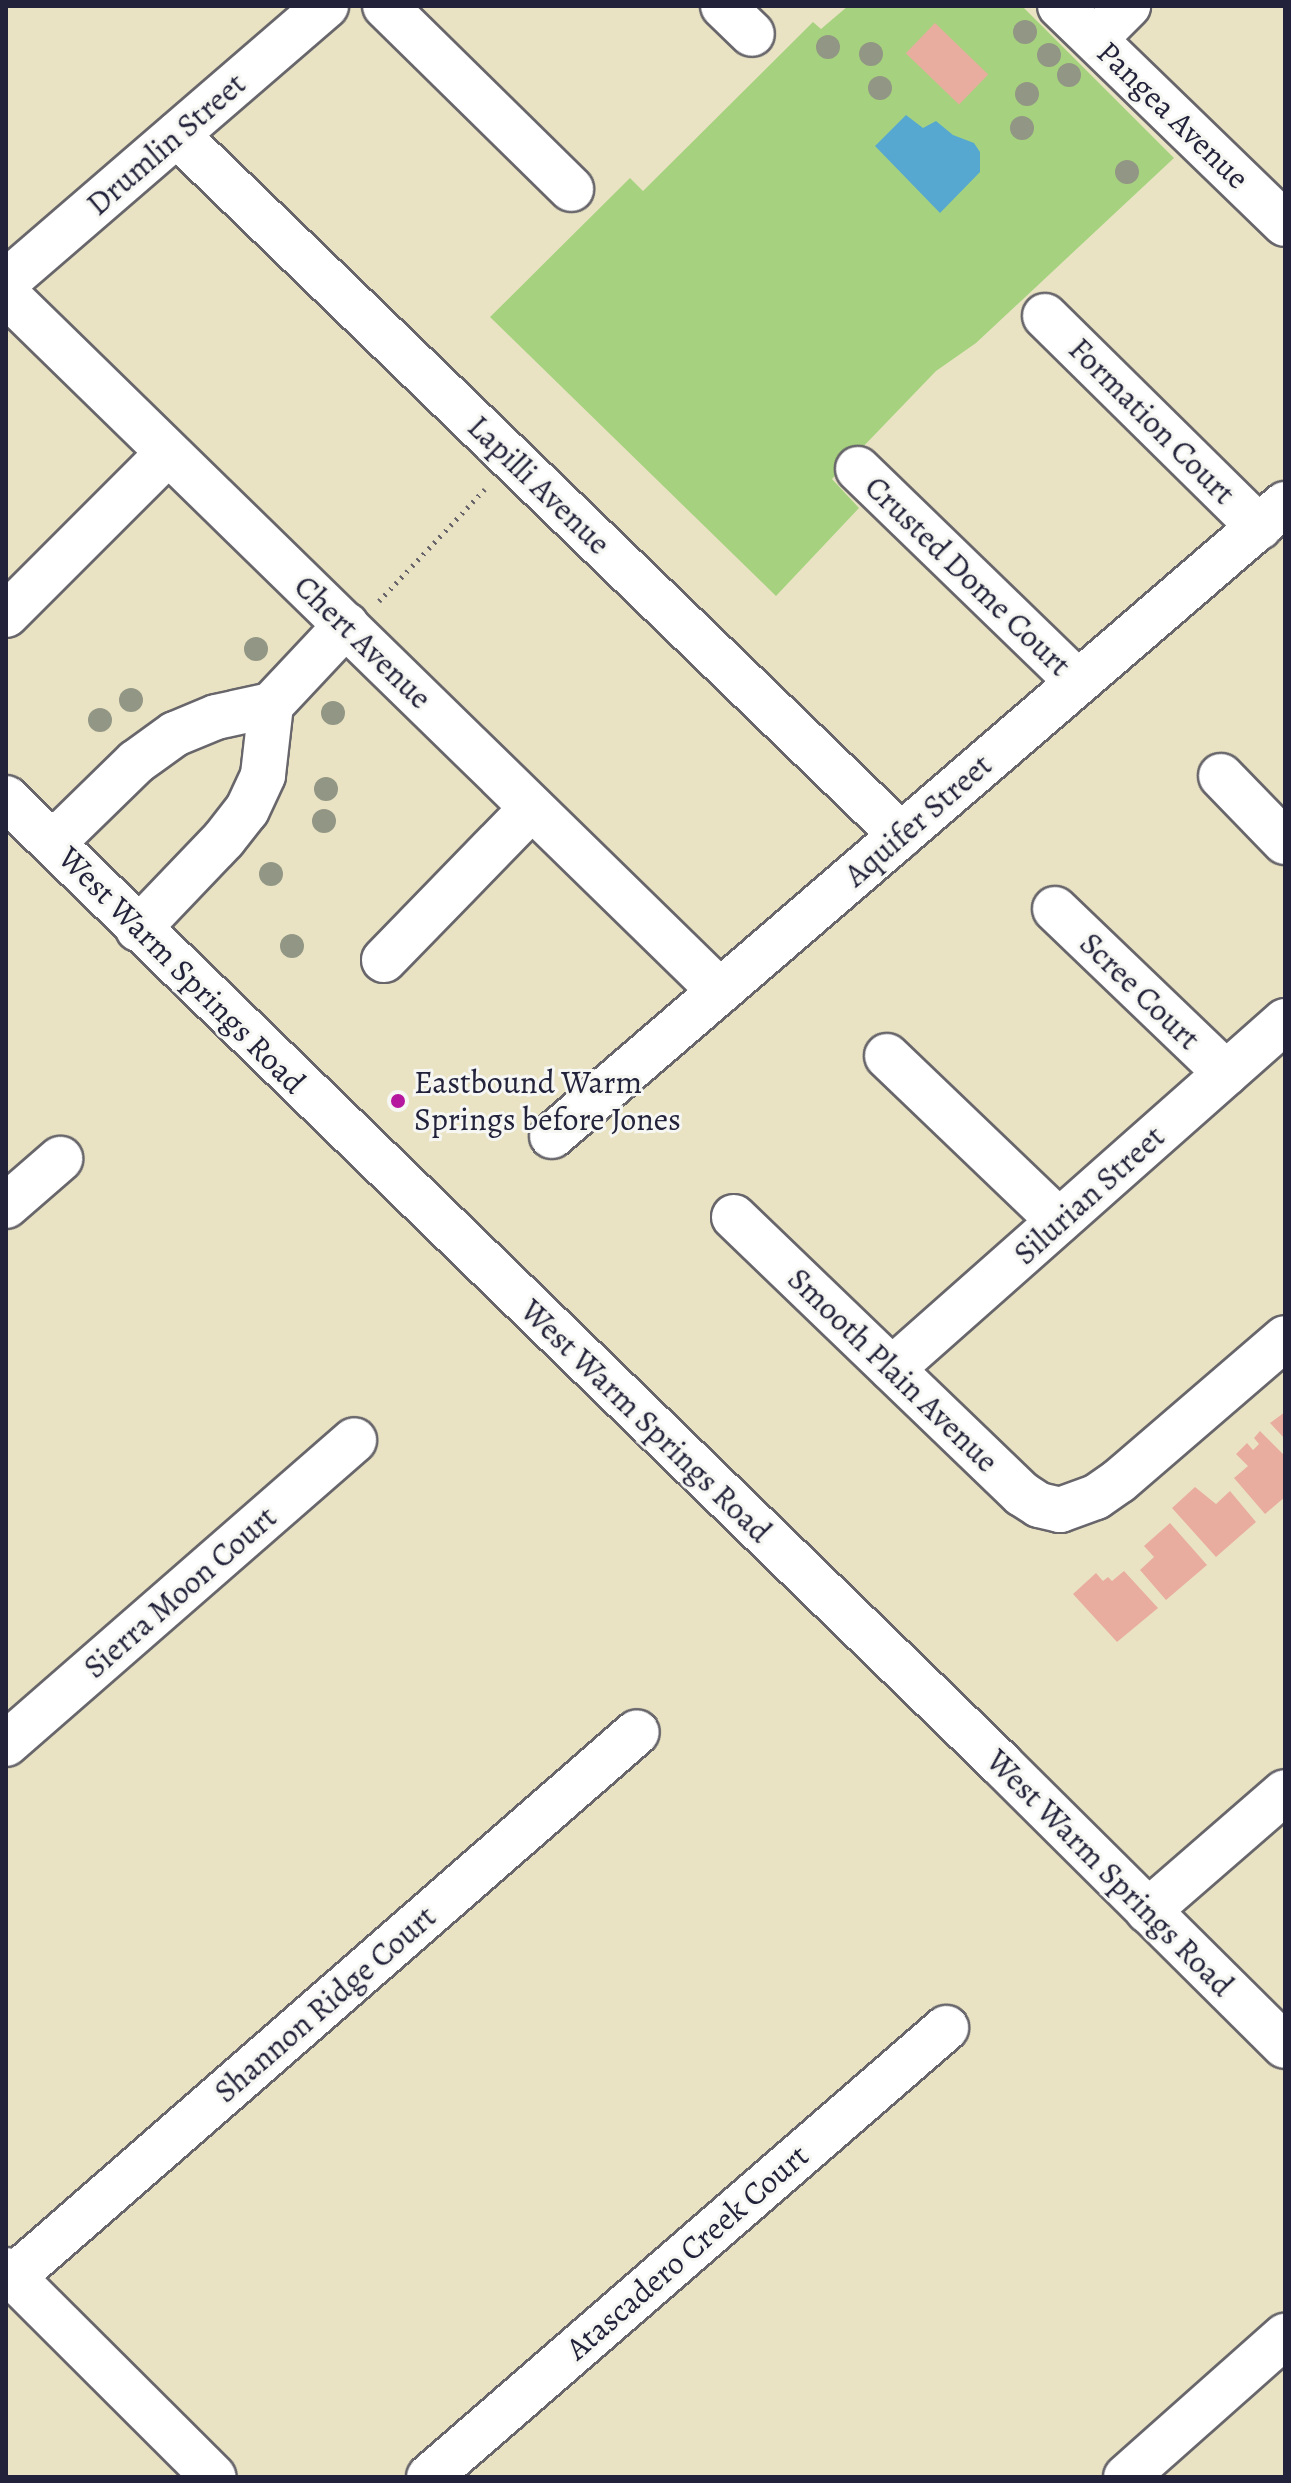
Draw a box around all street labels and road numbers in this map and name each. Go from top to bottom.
street label: Pangea Avenue [1089,33,1257,197]
street label: Drumlin Street [79,65,253,223]
street label: Formation Court [1061,330,1243,512]
street label: Lapilli Avenue [460,408,618,562]
street label: Crusted Dome Court [857,468,1079,684]
street label: Chert Avenue [286,567,440,717]
street label: Aquifer Street [836,746,1000,894]
street label: West Warm Springs Road [51,839,313,1101]
street label: Scree Court [1072,924,1208,1058]
street label: Silurian Street [1006,1117,1172,1273]
street label: Smooth Plain Avenue [780,1260,1006,1480]
street label: West Warm Springs Road [513,1291,779,1551]
street label: Sierra Moon Court [76,1498,284,1686]
street label: West Warm Springs Road [979,1742,1241,2004]
street label: Shannon Ridge Court [206,1897,444,2111]
street label: Atascadero Creek Court [558,2136,816,2368]

